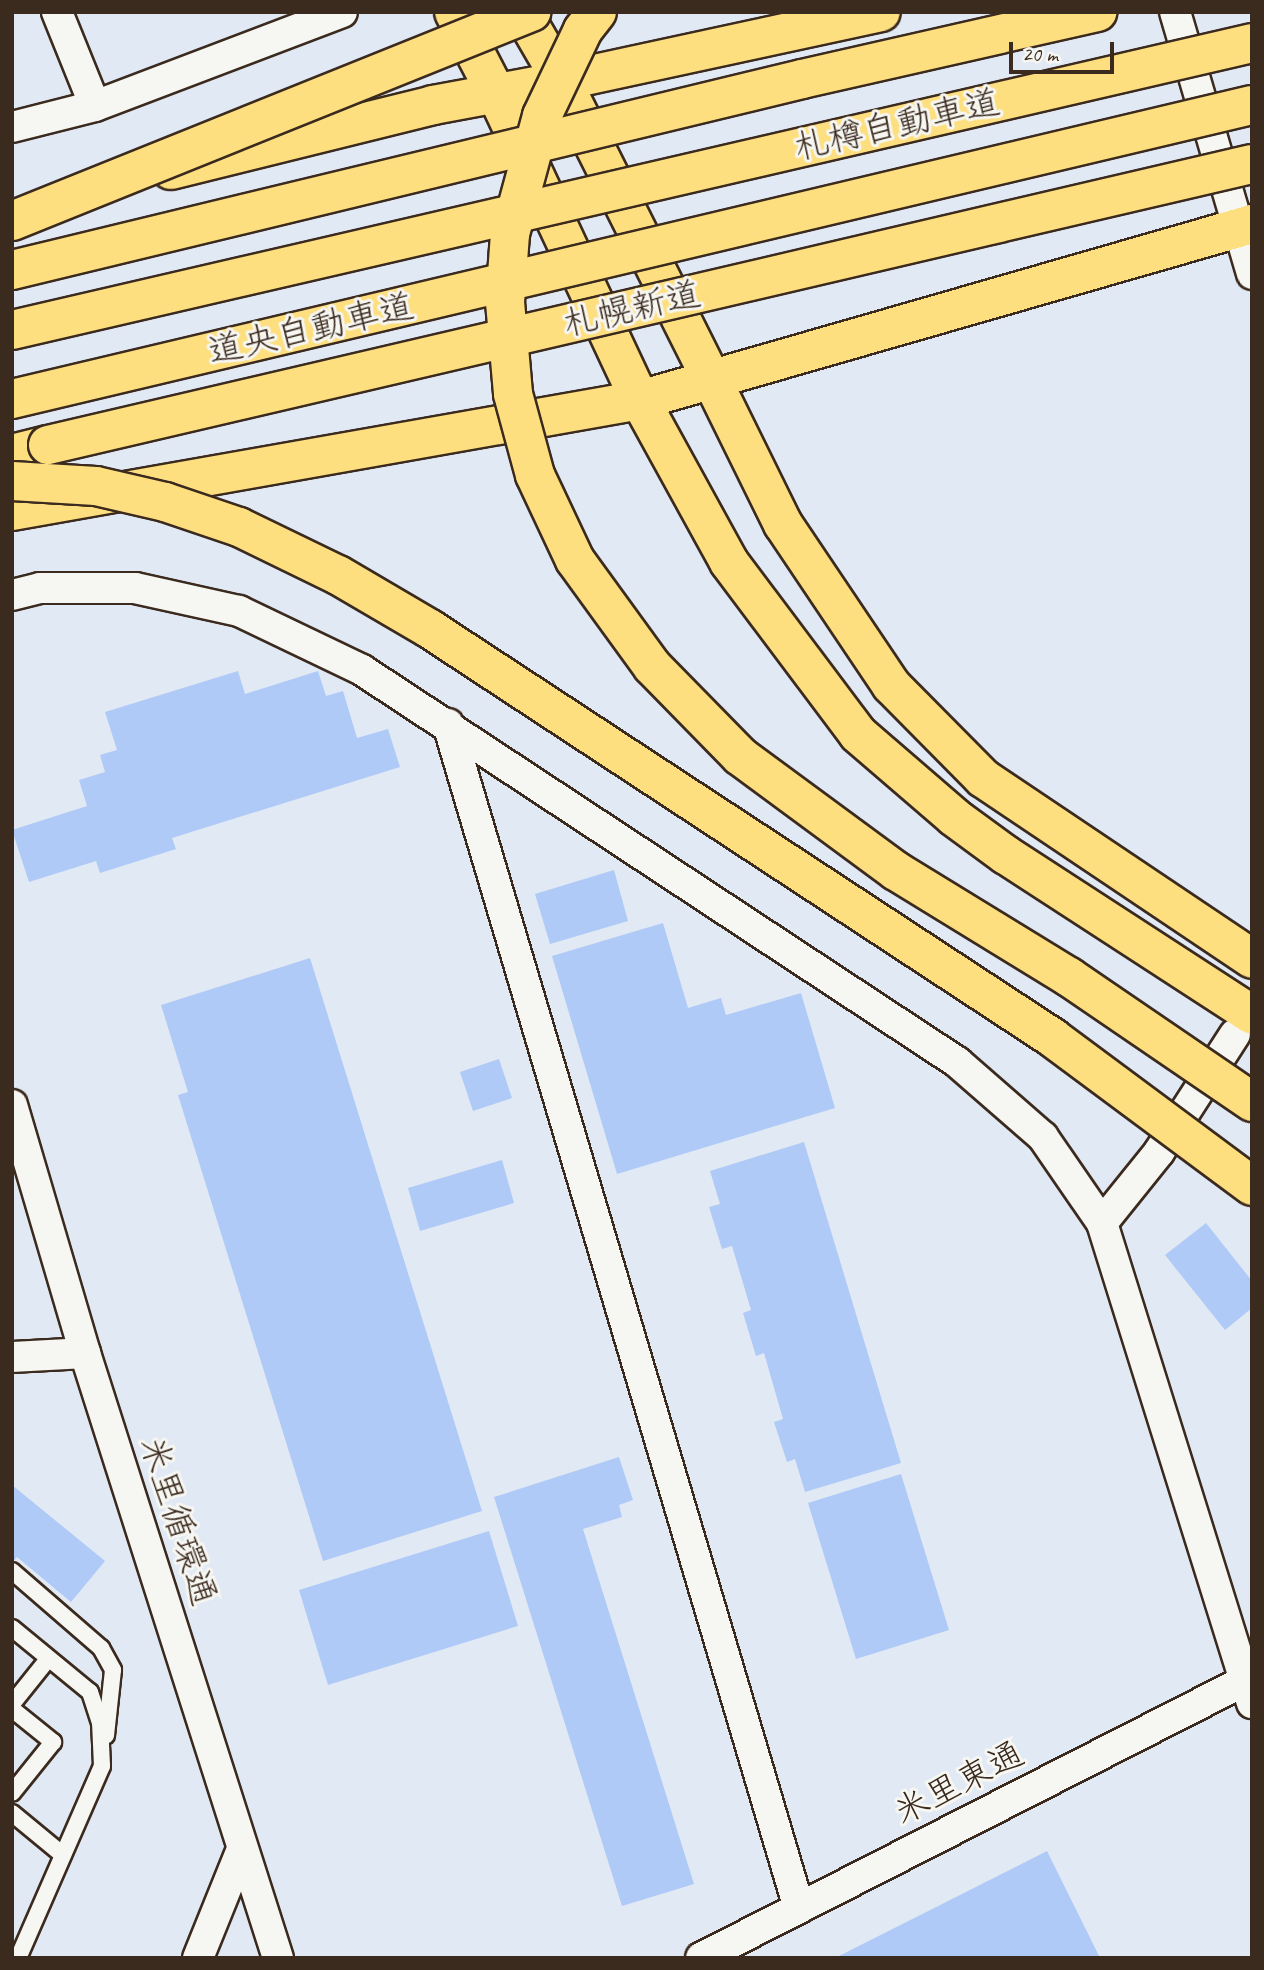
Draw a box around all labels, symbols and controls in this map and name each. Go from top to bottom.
scale bar [1012,28,1117,72]
text: 20 m [1022,41,1058,67]
street label: 札樽自動車道 [790,81,1004,169]
street label: 札幌新道 [559,273,705,345]
street label: 道央自動車道 [204,285,418,373]
street label: 米里循環通 [131,1431,225,1611]
street label: 米里東通 [887,1733,1031,1833]

